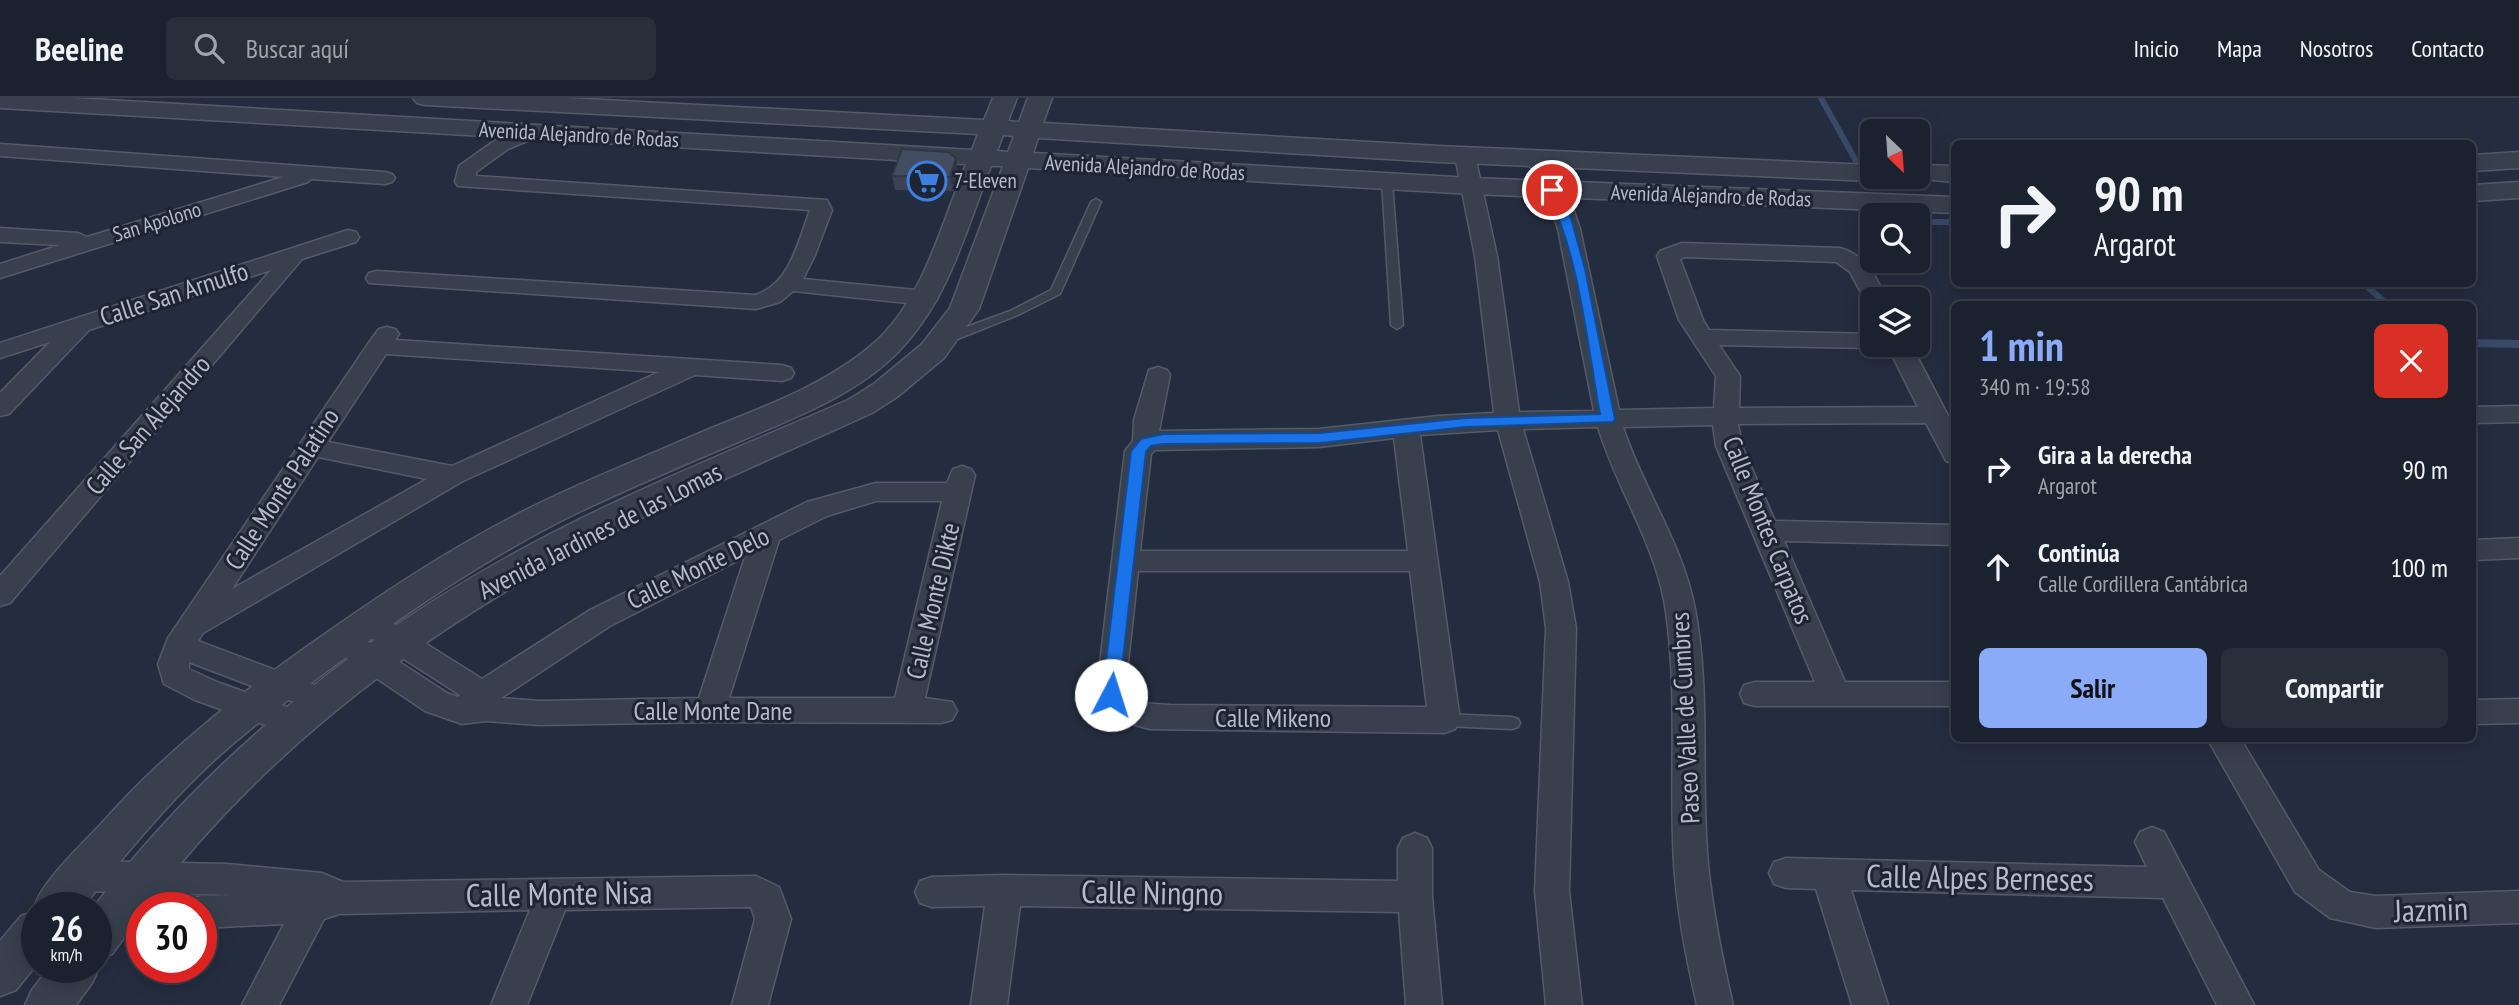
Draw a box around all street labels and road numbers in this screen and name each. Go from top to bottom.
street label: Avenida Alejandro de Rodas [478,116,680,153]
street label: Avenida Alejandro de Rodas [1044,149,1246,186]
street label: Avenida Alejandro de Rodas [1610,179,1812,212]
street label: San Apolono [109,195,204,248]
street label: Calle San Arnulfo [96,254,252,333]
street label: Calle San Alejandro [78,348,217,501]
street label: Calle Monte Palatino [217,402,346,576]
street label: Calle Montes Carpatos [1716,431,1821,628]
street label: Avenida Jardines de las Lomas [472,455,727,606]
street label: Calle Monte Delo [621,519,774,616]
street label: Calle Monte Dikte [898,519,967,682]
street label: Paseo Valle de Cumbres [1662,611,1707,825]
street label: Calle Monte Dane [634,694,792,727]
street label: Calle Mikeno [1215,701,1331,734]
street label: Calle Alpes Berneses [1866,854,2094,900]
street label: Calle Monte Nisa [465,870,653,916]
street label: Calle Ningno [1081,870,1223,914]
street label: Jazmin [2392,887,2469,931]

